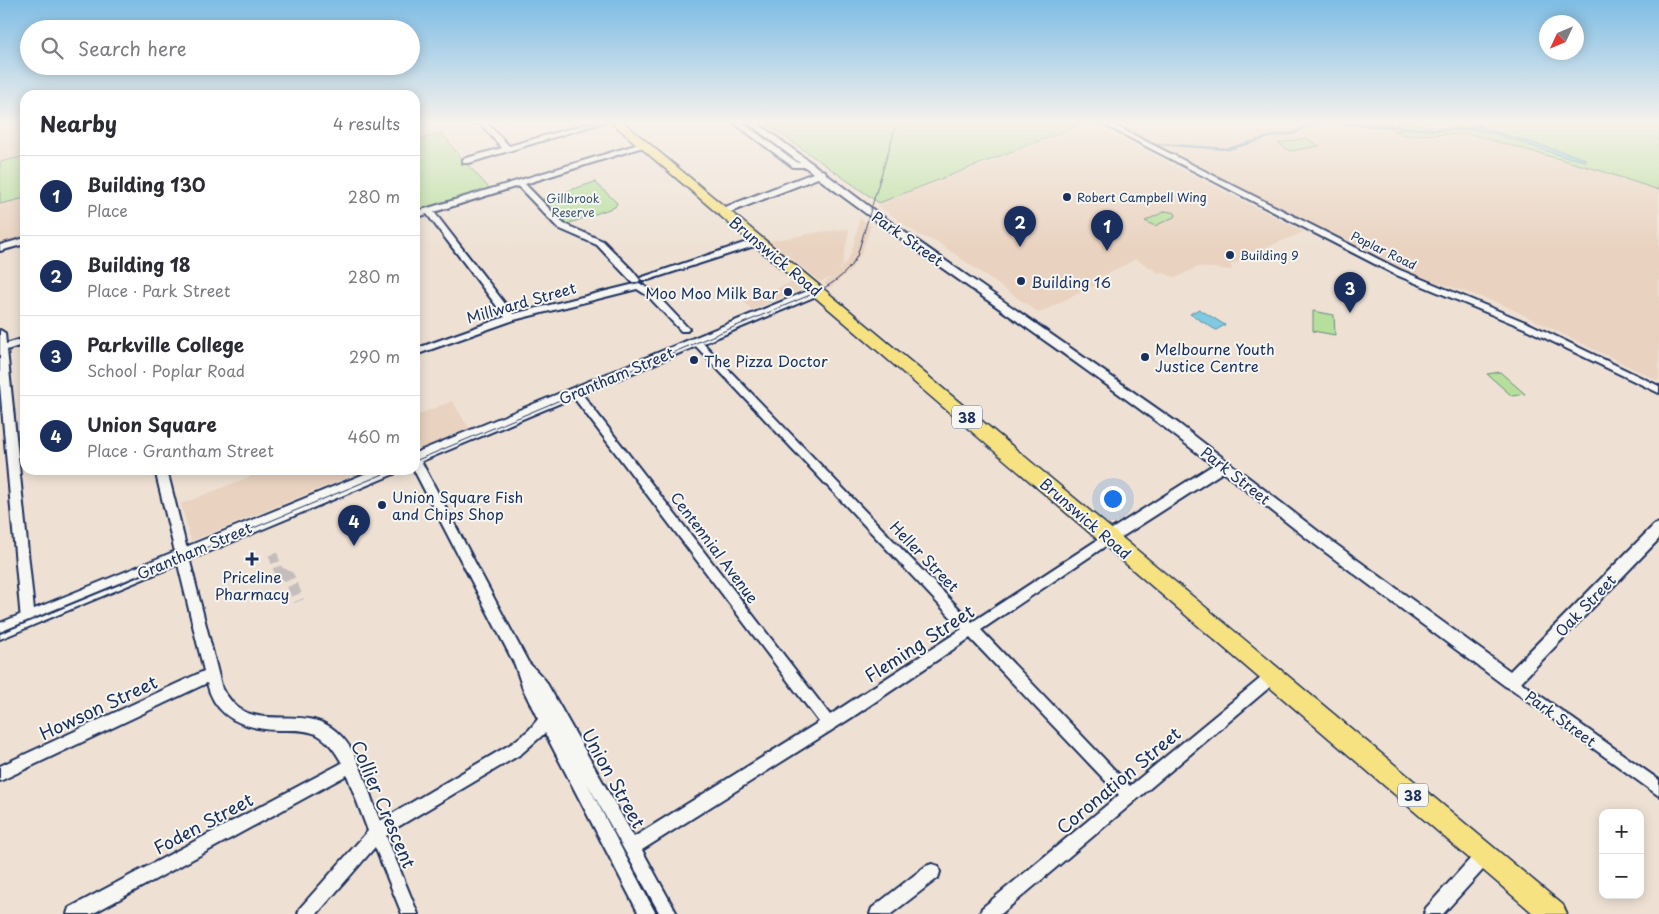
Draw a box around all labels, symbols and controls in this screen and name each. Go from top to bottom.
north arrow [1539,15,1584,60]
search box [20,20,420,75]
icon: search [38,34,66,62]
text: Search here [78,34,187,62]
text: Nearby [40,107,117,139]
text: 4 results [333,111,400,135]
text: Building 130 [87,170,206,198]
text: 1 [52,184,60,208]
text: 280 m [348,184,400,208]
place label: Robert Campbell Wing [1077,188,1207,206]
park label: Gillbrook Reserve [546,189,600,221]
marker: Robert Campbell Wing [1061,191,1073,203]
text: Place [87,198,128,222]
street label: Park Street [868,205,949,271]
pin: 2 [1004,206,1036,247]
street label: Brunswick Road [725,210,827,302]
pin: 1 [1091,210,1123,251]
street label: Poplar Road [1348,226,1420,274]
place label: Building 9 [1240,246,1299,264]
marker: Building 9 [1224,249,1236,261]
text: Building 18 [87,250,191,278]
text: 2 [50,264,62,288]
text: 280 m [348,264,400,288]
place label: Building 16 [1031,270,1111,293]
pin: 3 [1334,272,1366,313]
street label: Millward Street [464,275,578,329]
marker: Building 16 [1015,275,1027,287]
text: Place · Park Street [87,278,230,302]
place label: Moo Moo Milk Bar [645,281,778,304]
marker: Moo Moo Milk Bar [782,286,794,298]
text: Parkville College [87,330,244,358]
place label: Melbourne Youth Justice Centre [1155,337,1275,377]
street label: Grantham Street [555,340,677,410]
text: 3 [51,344,61,368]
text: 290 m [349,344,400,368]
place label: The Pizza Doctor [704,349,829,372]
marker: Melbourne Youth Justice Centre [1139,351,1151,363]
marker: The Pizza Doctor [688,354,700,366]
text: School · Poplar Road [87,358,245,382]
road number: 38 [952,406,982,428]
text: Union Square [87,410,217,438]
text: 4 [51,424,61,448]
text: 460 m [348,424,400,448]
text: Place · Grantham Street [87,438,274,462]
street label: Park Street [1196,440,1276,510]
street label: Brunswick Road [1035,472,1137,564]
place label: Union Square Fish and Chips Shop [392,485,523,525]
your location [1100,486,1126,512]
street label: Centennial Avenue [665,487,765,607]
marker: Union Square Fish and Chips Shop [376,499,388,511]
pin: 4 [338,505,370,546]
street label: Grantham Street [133,515,255,585]
street label: Heller Street [885,515,965,597]
marker: Priceline Pharmacy [246,553,258,565]
place label: Priceline Pharmacy [215,565,289,605]
street label: Oak Street [1549,569,1621,641]
street label: Fleming Street [859,597,979,689]
street label: Howson Street [35,668,161,746]
street label: Park Street [1521,684,1601,752]
street label: Coronation Street [1050,720,1186,840]
street label: Union Street [575,723,653,833]
street label: Collier Crescent [345,736,423,872]
road number: 38 [1398,784,1428,806]
street label: Foden Street [148,785,258,861]
map controls [1599,809,1644,899]
button: + [1599,809,1644,854]
button: − [1599,854,1644,899]

